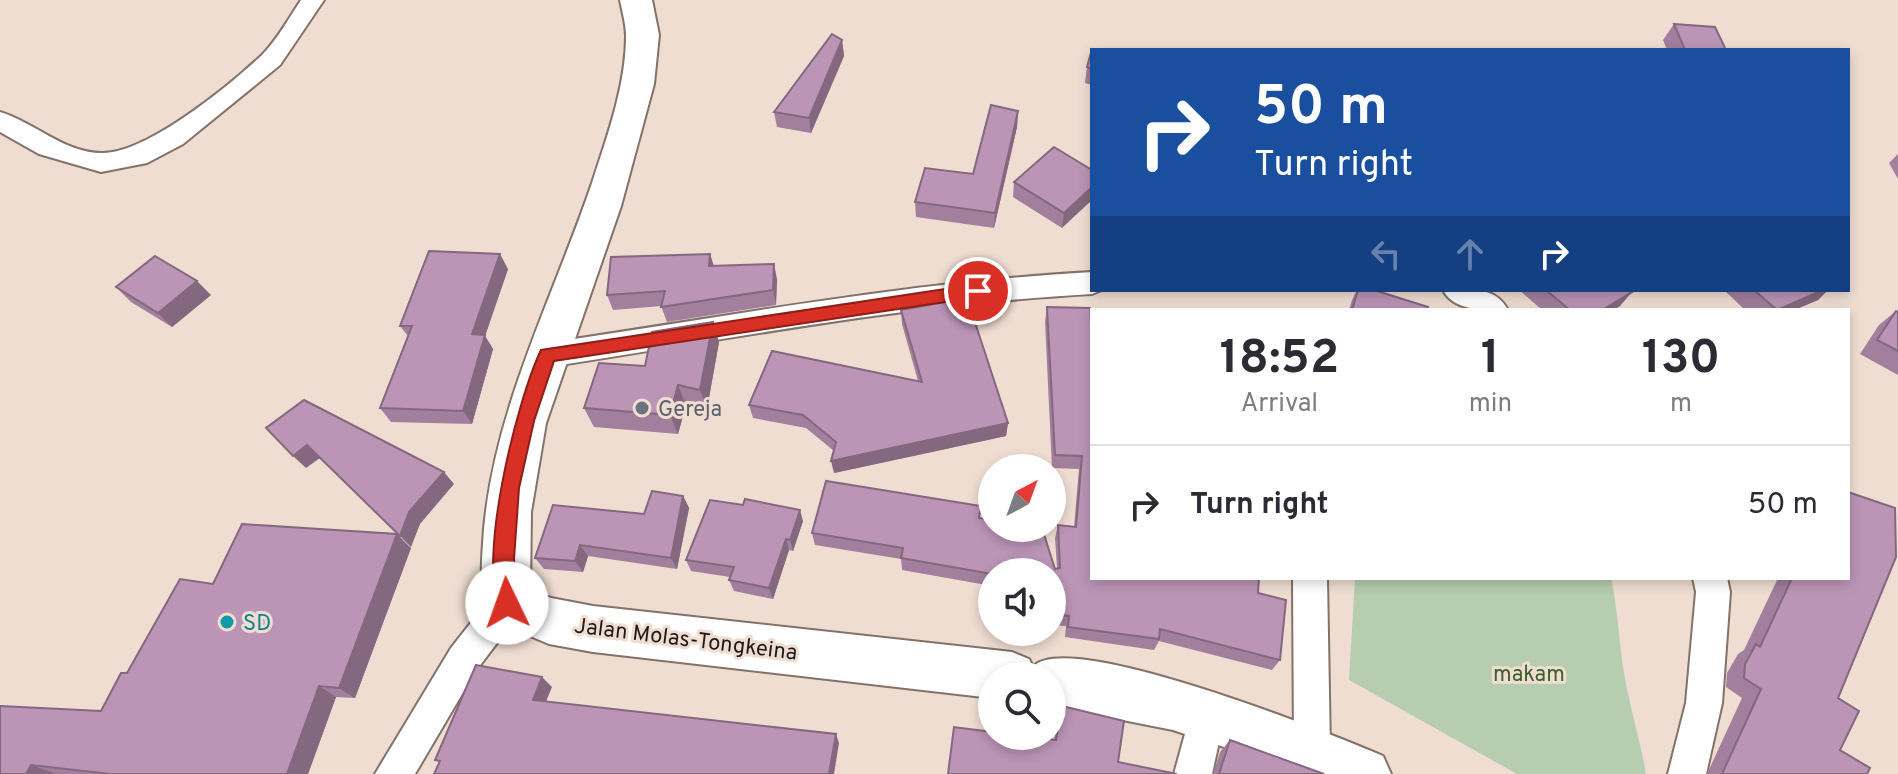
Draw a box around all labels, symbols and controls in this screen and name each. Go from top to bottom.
text: 50 m [1254,74,1388,144]
icon: right [1122,80,1226,184]
text: Turn right [1254,143,1413,189]
icon: left [1364,232,1408,276]
icon: ahead [1448,232,1492,276]
icon: right [1532,232,1576,276]
pin [944,257,1012,325]
icon: arrive [956,269,1000,313]
text: 18:52 [1220,330,1339,390]
text: 1 [1481,330,1500,390]
text: 130 [1642,330,1720,390]
text: Arrival [1241,388,1318,421]
text: min [1469,388,1512,421]
text: m [1670,388,1692,421]
place label: Gereja [658,397,722,424]
marker: Gereja [633,399,651,417]
north arrow [978,454,1066,542]
map controls [978,454,1066,750]
icon: right [1122,483,1166,527]
text: Turn right [1190,487,1328,524]
text: 50 m [1748,487,1818,524]
button: sound [978,558,1066,646]
position arrow [465,561,549,645]
place label: SD [243,611,271,638]
marker: SD [218,613,236,631]
street label: Jalan Molas-Tongkeina [573,613,799,668]
button: search [978,662,1066,750]
park label: makam [1493,662,1565,689]

